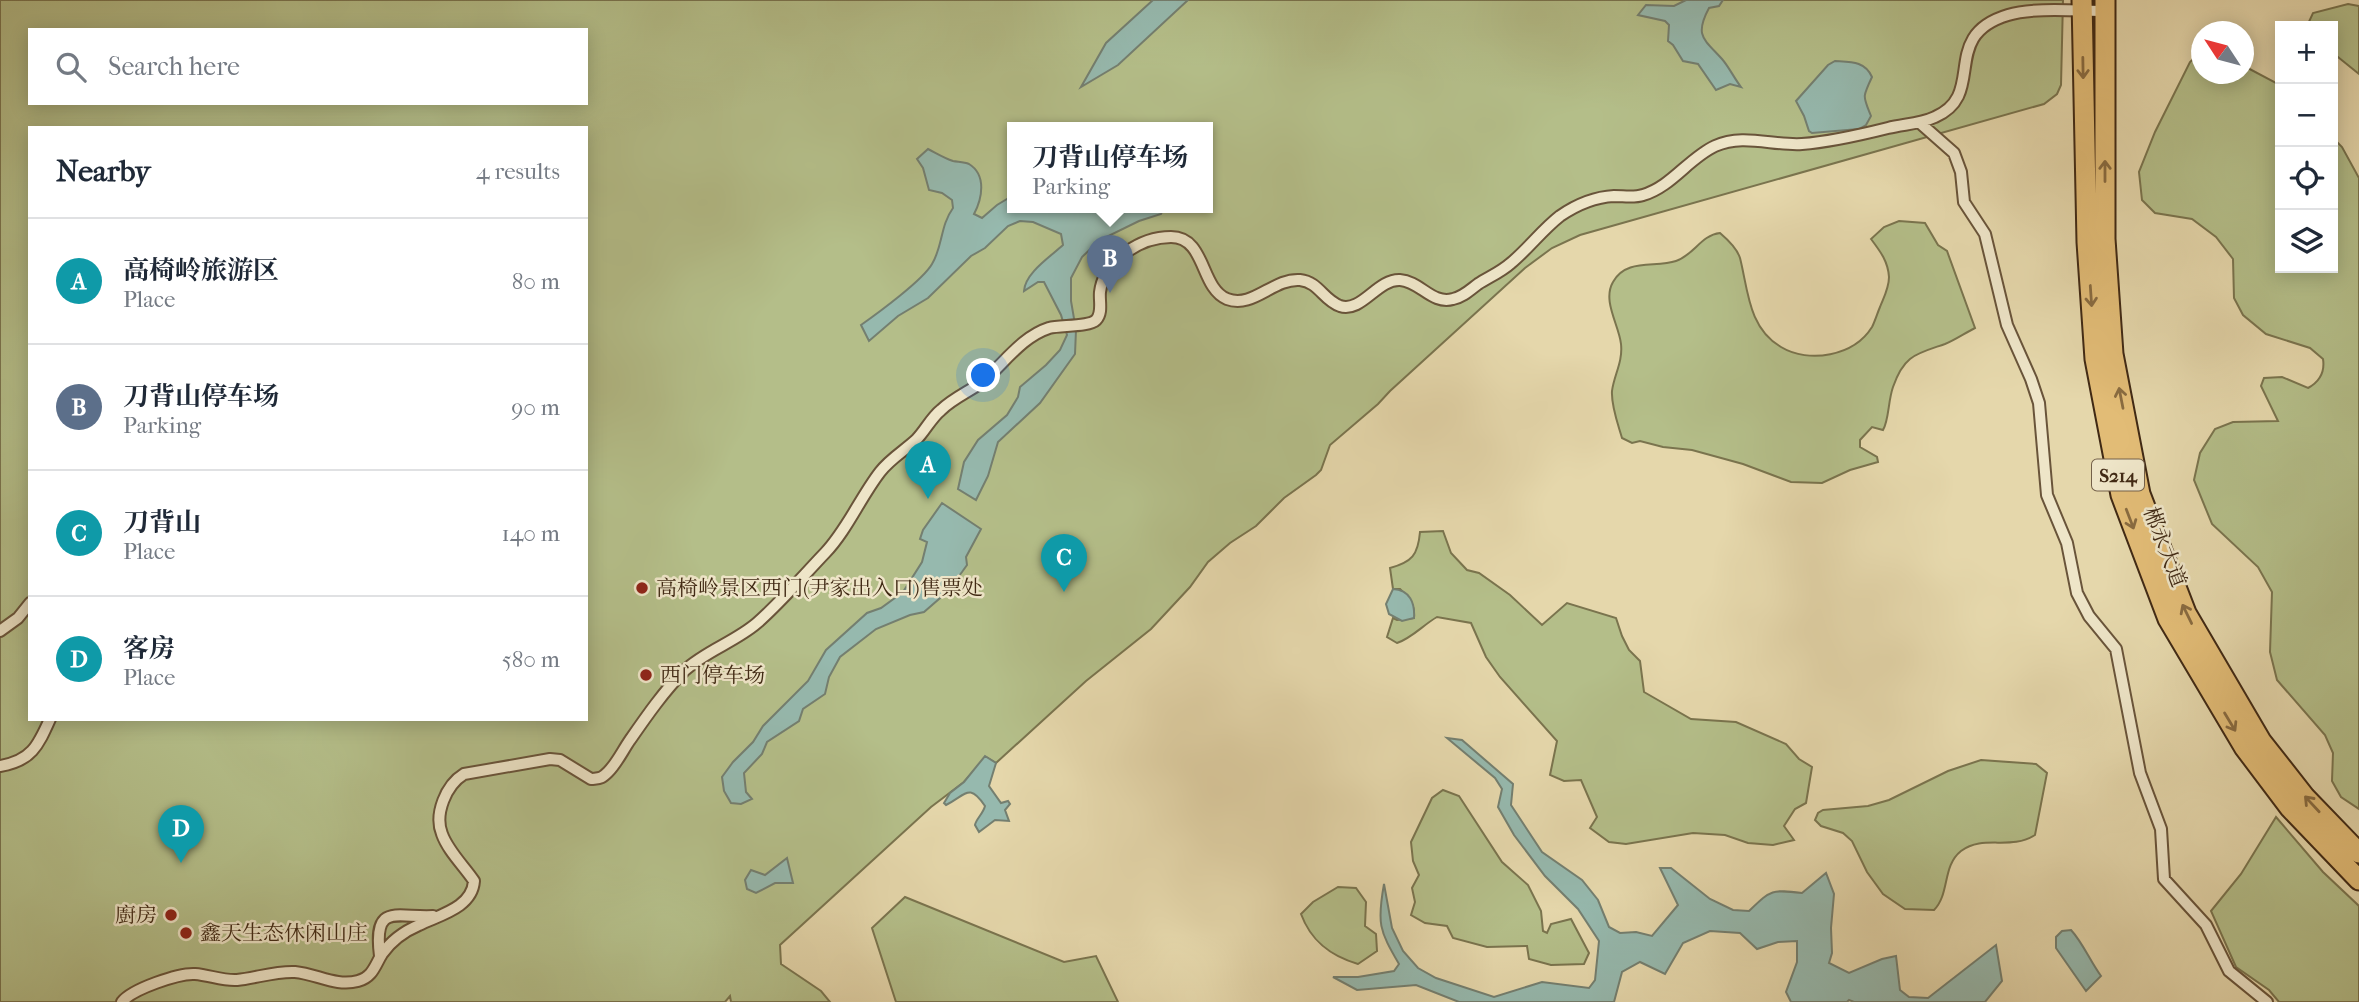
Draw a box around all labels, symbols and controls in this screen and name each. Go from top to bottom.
north arrow [2191,21,2254,84]
map controls [2275,21,2338,273]
button: + [2275,21,2338,84]
search box [28,28,588,105]
icon: search [52,48,90,86]
text: Search here [108,51,240,82]
one-way arrow [2077,56,2090,79]
button: − [2275,84,2338,147]
popup [1007,122,1213,213]
text: 刀背山停车场 [1032,142,1188,173]
button: locate [2275,147,2338,210]
text: Nearby [56,154,151,189]
text: 4 results [476,158,560,185]
one-way arrow [2098,160,2112,183]
text: Parking [1032,173,1110,200]
button: layers [2275,210,2338,273]
pin: B [1087,235,1133,293]
text: 高椅岭旅游区 [123,255,279,286]
text: A [72,268,86,295]
text: 80 m [512,268,560,295]
one-way arrow [2085,284,2098,306]
text: Place [123,286,175,313]
your location [966,358,1000,392]
text: 刀背山停车场 [123,381,279,412]
one-way arrow [2114,387,2127,409]
text: B [72,394,86,421]
text: 90 m [511,394,560,421]
text: Parking [123,412,201,439]
pin: A [905,441,951,499]
road number: S214 [2092,460,2144,490]
street label: 郴永大道 [2139,503,2191,591]
text: 刀背山 [123,507,201,538]
one-way arrow [2125,507,2138,529]
text: C [71,520,87,547]
text: 140 m [501,520,560,547]
pin: C [1041,534,1087,592]
text: Place [123,538,175,565]
place label: 高椅岭景区西门(尹家出入口)售票处 [656,576,983,600]
marker: 高椅岭景区西门(尹家出入口)售票处 [634,580,650,596]
one-way arrow [2180,604,2194,625]
text: 客房 [123,633,175,664]
text: D [70,646,88,673]
text: 580 m [502,646,560,673]
place label: 西门停车场 [660,663,765,687]
text: Place [123,664,175,691]
marker: 西门停车场 [638,667,654,683]
one-way arrow [2223,712,2237,732]
one-way arrow [2303,796,2320,813]
pin: D [158,805,204,863]
place label: 廚房 [115,903,157,927]
marker: 廚房 [163,907,179,923]
place label: 鑫天生态休闲山庄 [200,921,368,945]
marker: 鑫天生态休闲山庄 [178,925,194,941]

